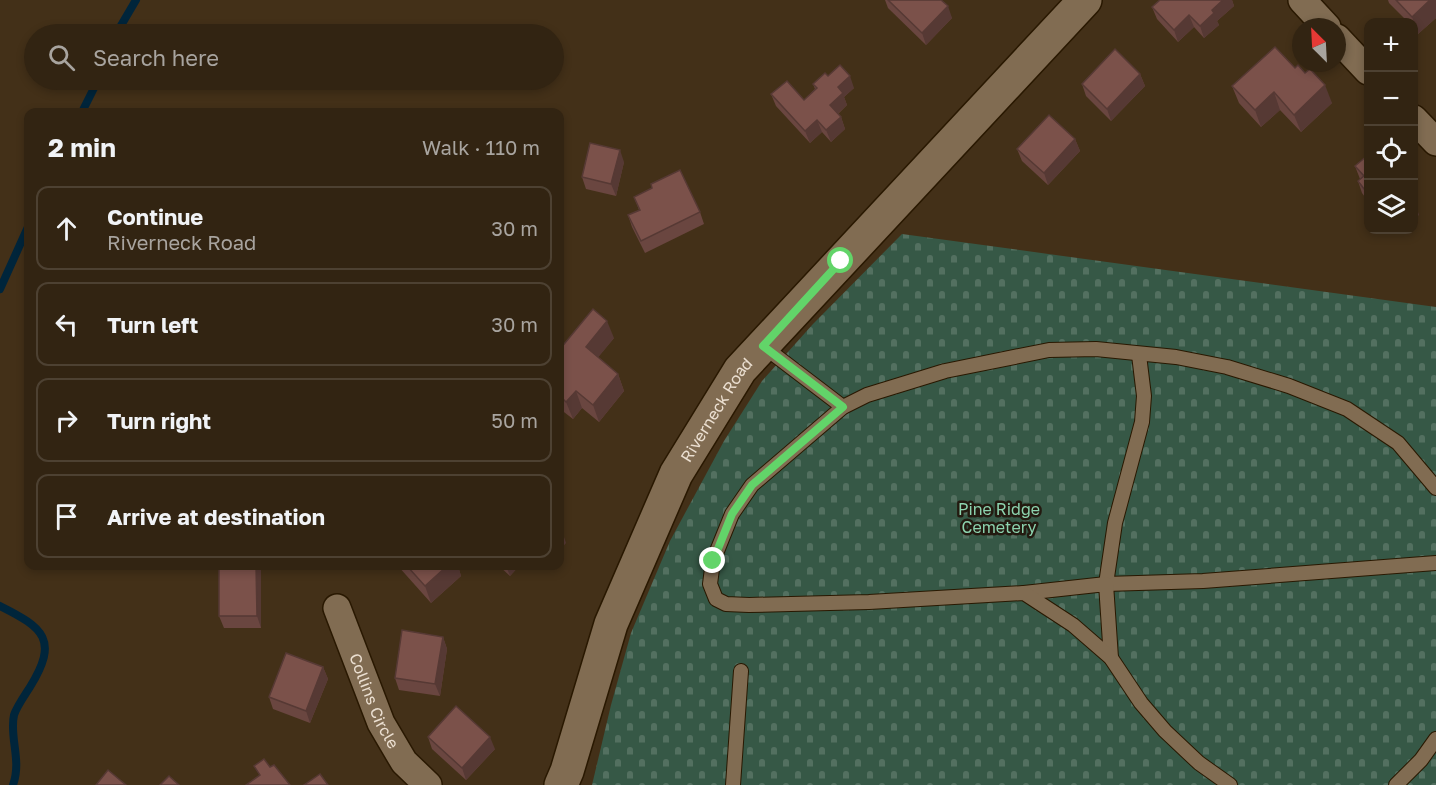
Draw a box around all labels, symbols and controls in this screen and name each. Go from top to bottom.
north arrow [1292,18,1346,72]
map controls [1364,18,1418,234]
button: + [1364,18,1418,72]
search box [24,24,564,90]
icon: search [45,41,78,74]
text: Search here [93,44,219,71]
button: − [1364,72,1418,126]
button: locate [1364,126,1418,180]
text: 2 min [48,132,116,163]
text: Walk · 110 m [422,135,540,159]
button: layers [1364,180,1418,234]
text: Continue [107,203,203,230]
icon: ahead [50,212,83,245]
text: 30 m [491,216,538,240]
text: Riverneck Road [107,230,256,254]
route start [827,247,853,273]
icon: left [50,308,83,341]
text: Turn left [107,311,198,338]
text: 30 m [491,312,538,336]
street label: Riverneck Road [676,353,757,466]
icon: right [50,404,83,437]
text: Turn right [107,407,211,434]
text: 50 m [491,408,538,432]
park label: Pine Ridge Cemetery [958,499,1040,537]
icon: arrive [50,500,83,533]
text: Arrive at destination [107,503,325,530]
route end [699,547,725,573]
street label: Collins Circle [345,650,404,752]

